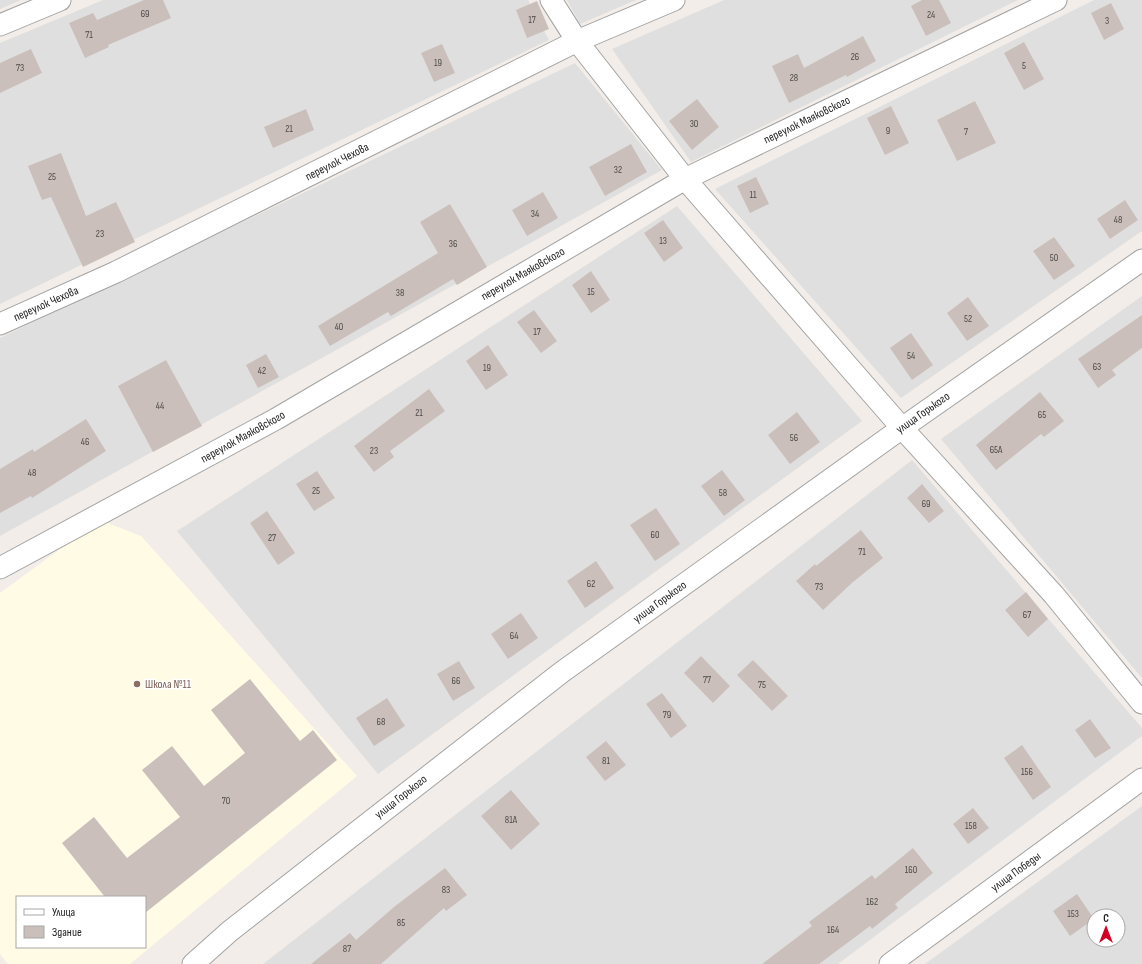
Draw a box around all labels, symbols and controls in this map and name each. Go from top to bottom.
house number: 69 [141,8,149,20]
house number: 24 [927,9,935,21]
house number: 17 [528,14,536,26]
house number: 3 [1105,15,1109,27]
house number: 71 [85,29,93,41]
house number: 26 [851,51,859,63]
house number: 19 [434,57,442,69]
house number: 5 [1022,60,1026,72]
house number: 73 [16,62,24,74]
house number: 28 [790,72,798,84]
street label: переулок Маяковского [761,93,853,147]
house number: 30 [690,118,698,130]
house number: 21 [285,123,293,135]
house number: 9 [886,125,890,137]
house number: 7 [964,126,968,138]
street label: переулок Чехова [303,139,372,184]
house number: 32 [614,164,622,176]
house number: 25 [48,171,56,183]
house number: 11 [750,189,757,201]
house number: 34 [531,208,539,220]
house number: 48 [1114,214,1122,226]
house number: 23 [96,228,104,240]
house number: 13 [659,235,667,247]
house number: 36 [449,238,457,250]
street label: переулок Маяковского [478,244,568,304]
house number: 50 [1050,252,1058,264]
street label: переулок Чехова [11,283,81,325]
house number: 15 [587,286,595,298]
house number: 38 [396,287,404,299]
house number: 52 [964,313,972,325]
house number: 40 [335,321,343,333]
house number: 17 [533,326,541,338]
house number: 54 [907,350,915,362]
house number: 63 [1093,361,1101,373]
house number: 19 [483,362,491,374]
house number: 42 [258,365,266,377]
street label: улица Горького [893,389,953,437]
house number: 44 [156,400,164,412]
house number: 21 [415,407,423,419]
street label: переулок Маяковского [198,408,288,466]
house number: 65 [1038,409,1046,421]
house number: 56 [790,432,798,444]
house number: 46 [81,436,89,448]
house number: 65А [990,444,1003,456]
house number: 23 [370,445,378,457]
house number: 48 [28,467,36,479]
house number: 25 [312,485,320,497]
house number: 58 [719,487,727,499]
house number: 69 [922,498,930,510]
house number: 60 [651,529,659,541]
house number: 27 [268,532,276,544]
house number: 71 [858,546,866,558]
house number: 62 [587,578,595,590]
street label: улица Горького [630,578,690,626]
house number: 73 [815,581,823,593]
house number: 67 [1023,609,1031,621]
house number: 64 [510,630,518,642]
house number: 77 [703,674,711,686]
house number: 66 [452,675,460,687]
place label: Школа №11 [145,677,192,692]
marker: Школа №11 [132,679,142,689]
house number: 75 [758,679,766,691]
house number: 79 [663,709,671,721]
house number: 68 [377,716,385,728]
house number: 81 [602,755,610,767]
house number: 156 [1021,766,1033,778]
street label: улица Горького [372,772,430,822]
house number: 70 [222,795,230,807]
house number: 81А [505,814,518,826]
house number: 158 [965,820,977,832]
street label: улица Победы [988,849,1044,895]
house number: 160 [905,864,917,876]
house number: 83 [442,884,450,896]
legend [16,896,146,948]
house number: 162 [866,896,878,908]
text: Улица [52,905,76,920]
house number: 153 [1067,908,1079,920]
north arrow [1086,908,1126,948]
text: С [1103,912,1109,925]
house number: 85 [397,917,405,929]
house number: 164 [827,924,839,936]
text: Здание [52,925,82,940]
house number: 87 [343,943,351,955]

